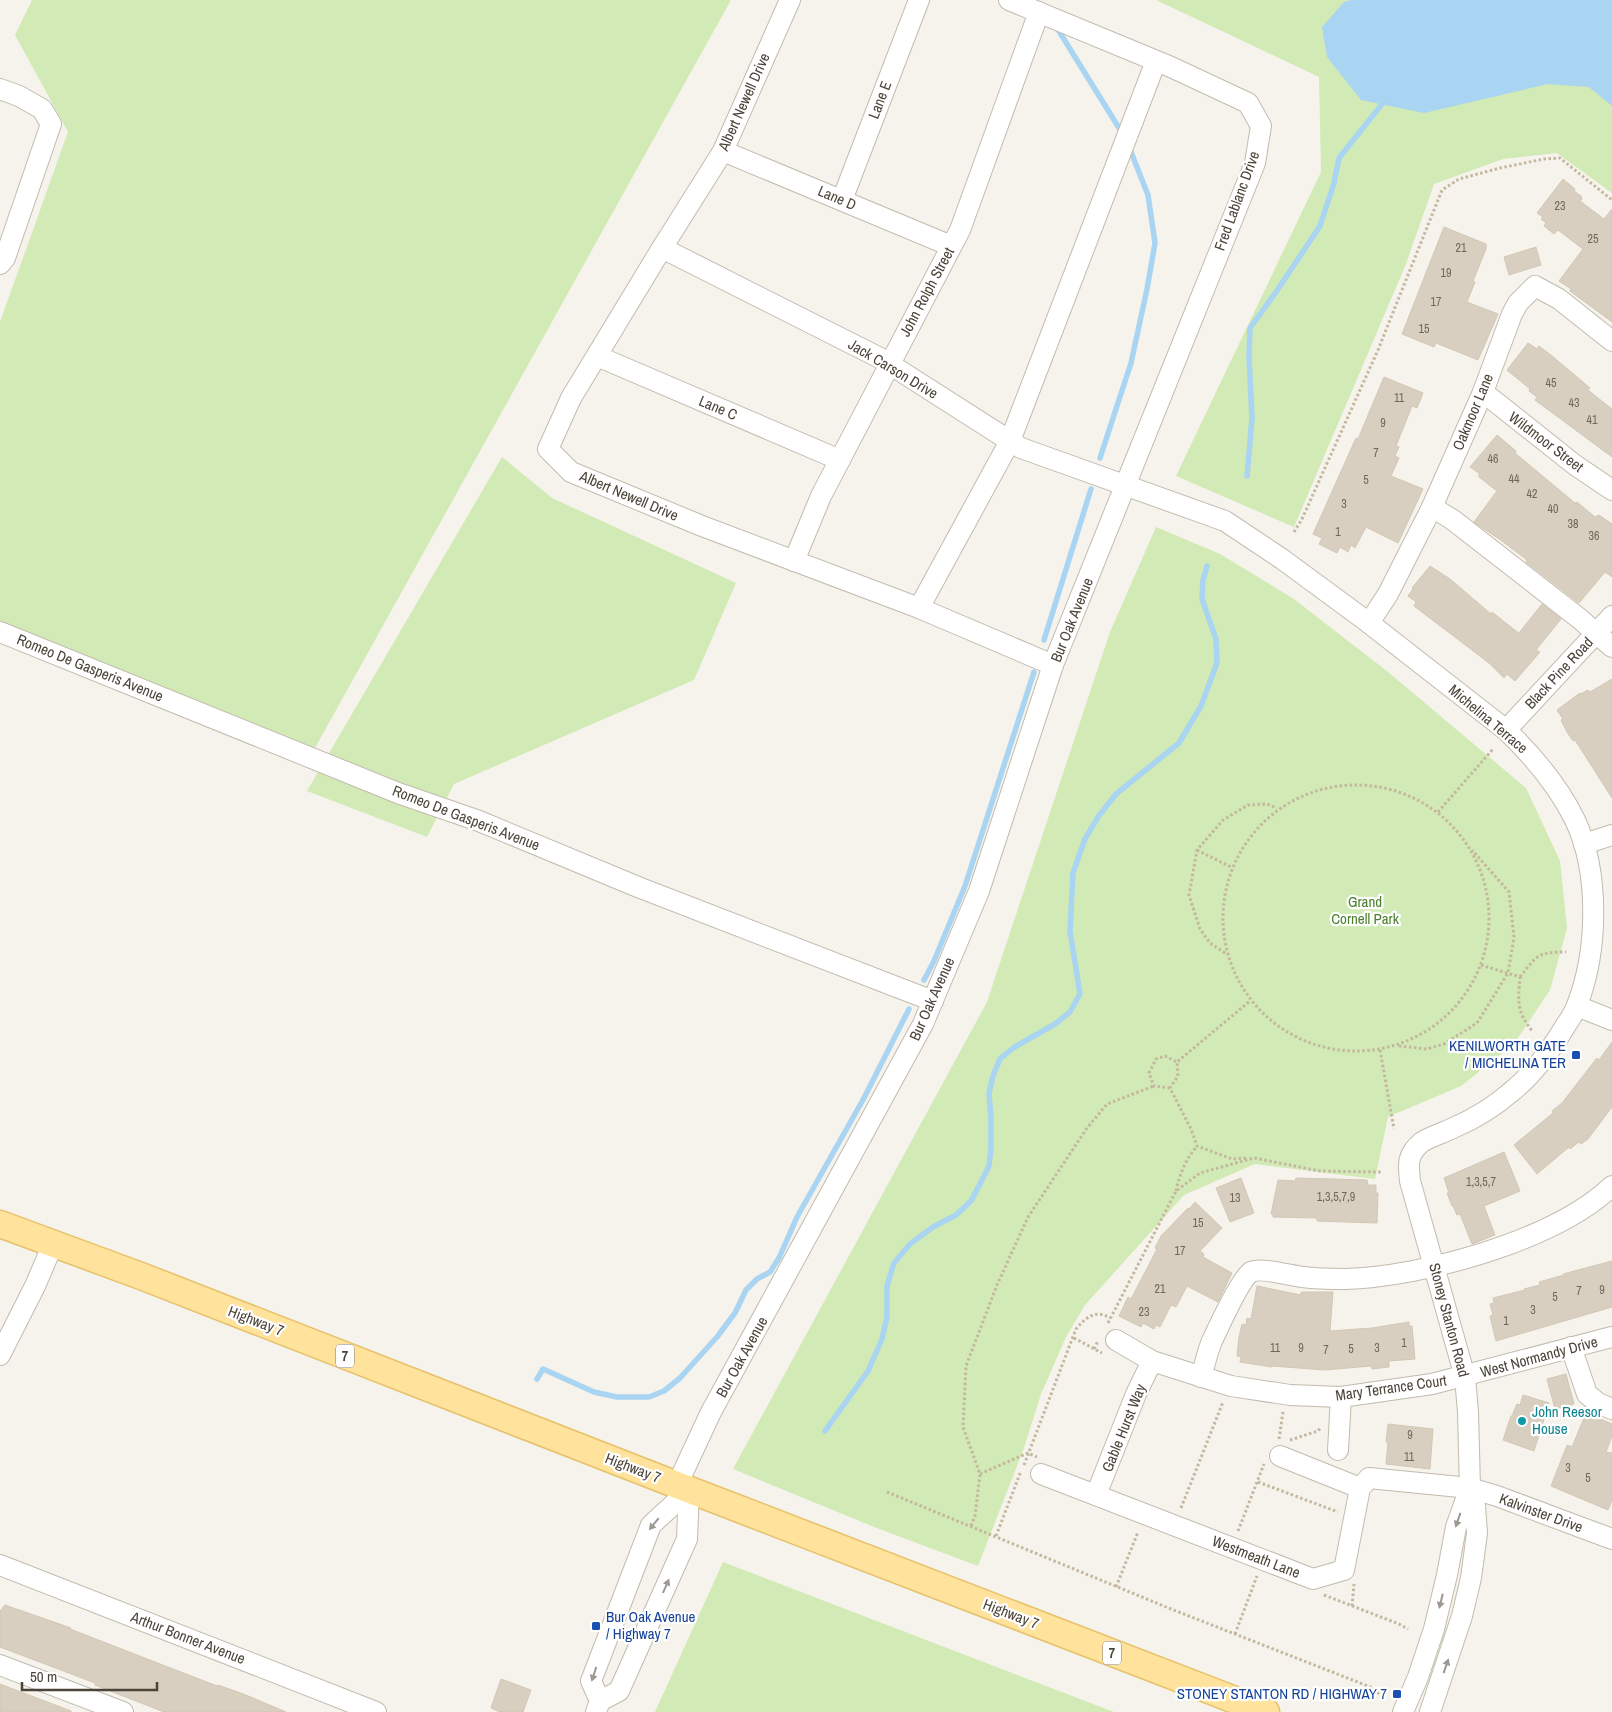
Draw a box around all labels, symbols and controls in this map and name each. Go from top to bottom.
street label: Albert Newell Drive [712,49,775,155]
street label: Lane E [863,78,896,122]
street label: Fred Lablanc Drive [1209,148,1264,254]
street label: Lane D [815,180,860,215]
house number: 23 [1555,198,1565,214]
house number: 25 [1588,231,1599,247]
house number: 21 [1456,240,1467,256]
street label: John Rolph Street [894,243,959,340]
house number: 19 [1441,265,1451,281]
house number: 17 [1431,294,1442,310]
house number: 15 [1419,321,1430,337]
street label: Jack Carson Drive [844,334,942,404]
street label: Oakmoor Lane [1447,370,1498,453]
house number: 45 [1546,375,1557,391]
street label: Lane C [696,390,741,425]
house number: 11 [1394,390,1405,406]
house number: 43 [1569,395,1579,411]
street label: Wildmoor Street [1504,406,1589,477]
house number: 41 [1587,412,1598,428]
house number: 9 [1380,415,1386,431]
house number: 7 [1373,445,1379,461]
house number: 46 [1488,451,1498,467]
street label: Albert Newell Drive [576,465,682,526]
house number: 44 [1509,471,1520,487]
house number: 5 [1363,472,1369,488]
house number: 42 [1527,486,1537,502]
house number: 3 [1341,496,1347,512]
house number: 40 [1548,501,1558,517]
house number: 38 [1568,516,1578,532]
house number: 1 [1335,524,1341,540]
house number: 36 [1589,528,1599,544]
street label: Bur Oak Avenue [1045,574,1098,665]
street label: Romeo De Gasperis Avenue [14,629,167,707]
street label: Black Pine Road [1520,632,1598,713]
street label: Michelina Terrace [1444,679,1533,758]
street label: Romeo De Gasperis Avenue [389,780,543,855]
park label: Grand Cornell Park [1331,891,1400,929]
street label: Bur Oak Avenue [904,954,959,1044]
place label: KENILWORTH GATE / MICHELINA TER [1449,1035,1566,1073]
marker: KENILWORTH GATE / MICHELINA TER [1570,1049,1582,1061]
house number: 1,3,5,7 [1466,1174,1497,1190]
house number: 1,3,5,7,9 [1317,1189,1355,1205]
house number: 13 [1230,1190,1240,1206]
house number: 15 [1193,1215,1204,1231]
house number: 17 [1175,1243,1186,1259]
street label: Stoney Stanton Road [1424,1261,1475,1379]
house number: 21 [1155,1281,1166,1297]
house number: 9 [1599,1282,1605,1298]
house number: 7 [1576,1283,1582,1299]
house number: 5 [1552,1289,1558,1305]
street label: Highway 7 [225,1300,287,1341]
house number: 3 [1530,1302,1536,1318]
house number: 23 [1139,1304,1149,1320]
street label: Bur Oak Avenue [711,1312,772,1401]
house number: 1 [1503,1313,1509,1329]
street label: West Normandy Drive [1478,1331,1600,1382]
house number: 1 [1401,1335,1407,1351]
house number: 11 [1270,1340,1281,1356]
house number: 9 [1298,1340,1304,1356]
house number: 3 [1374,1340,1380,1356]
house number: 5 [1348,1341,1354,1357]
house number: 7 [1323,1342,1329,1358]
road number: 7 [336,1344,354,1368]
street label: Mary Terrance Court [1334,1369,1448,1406]
street label: Gable Hurst Way [1096,1380,1151,1475]
place label: John Reesor House [1532,1401,1602,1439]
marker: John Reesor House [1516,1415,1528,1427]
house number: 9 [1407,1427,1413,1443]
street label: Highway 7 [602,1447,664,1488]
house number: 11 [1404,1449,1415,1465]
house number: 3 [1565,1460,1571,1476]
house number: 5 [1585,1470,1591,1486]
street label: Kalvinster Drive [1496,1488,1586,1537]
one-way arrow [1454,1513,1462,1528]
one-way arrow [649,1517,660,1530]
street label: Westmeath Lane [1209,1530,1303,1583]
one-way arrow [662,1579,670,1593]
street label: Highway 7 [980,1593,1042,1634]
one-way arrow [1437,1594,1445,1609]
street label: Arthur Bonner Avenue [127,1606,248,1669]
place label: Bur Oak Avenue / Highway 7 [606,1606,696,1644]
marker: Bur Oak Avenue / Highway 7 [590,1620,602,1632]
road number: 7 [1103,1642,1121,1665]
one-way arrow [1442,1658,1450,1673]
scale bar [22,1660,158,1692]
text: 50 m [30,1666,57,1687]
one-way arrow [590,1667,598,1682]
place label: STONEY STANTON RD / HIGHWAY 7 [1177,1683,1387,1704]
marker: STONEY STANTON RD / HIGHWAY 7 [1391,1688,1403,1700]

